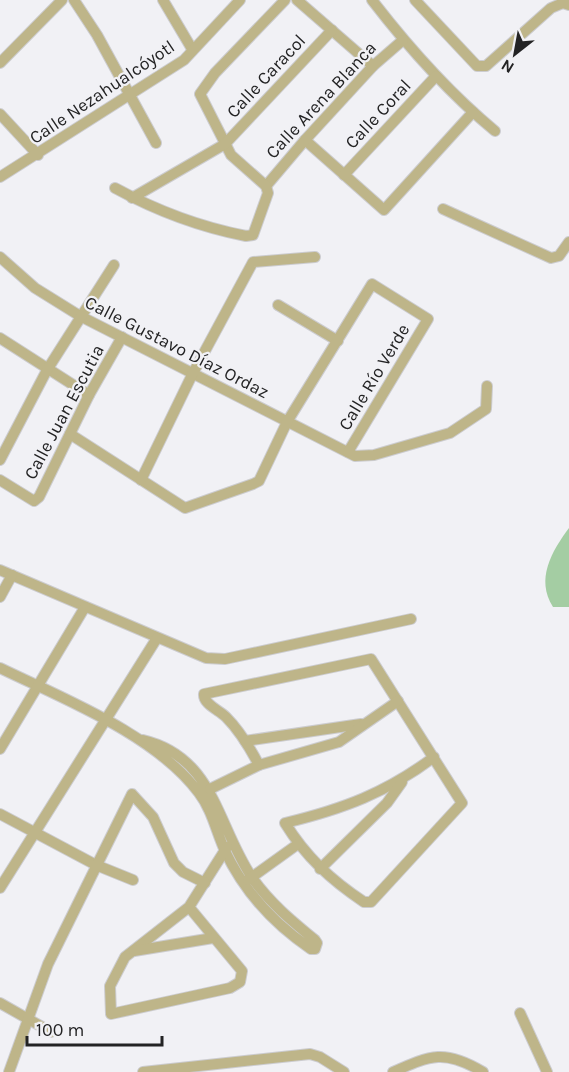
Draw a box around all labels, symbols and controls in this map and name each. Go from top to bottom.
north arrow [485,24,545,84]
street label: Calle Caracol [222,30,310,122]
street label: Calle Nezahualcóyotl [25,35,179,149]
street label: Calle Arena Blanca [261,37,381,163]
text: N [498,55,517,78]
street label: Calle Coral [340,75,416,153]
street label: Calle Gustavo Díaz Ordaz [81,291,273,403]
street label: Calle Río Verde [334,320,414,434]
street label: Calle Juan Escutia [19,341,109,483]
scale bar [27,1009,162,1047]
text: 100 m [36,1019,84,1041]

